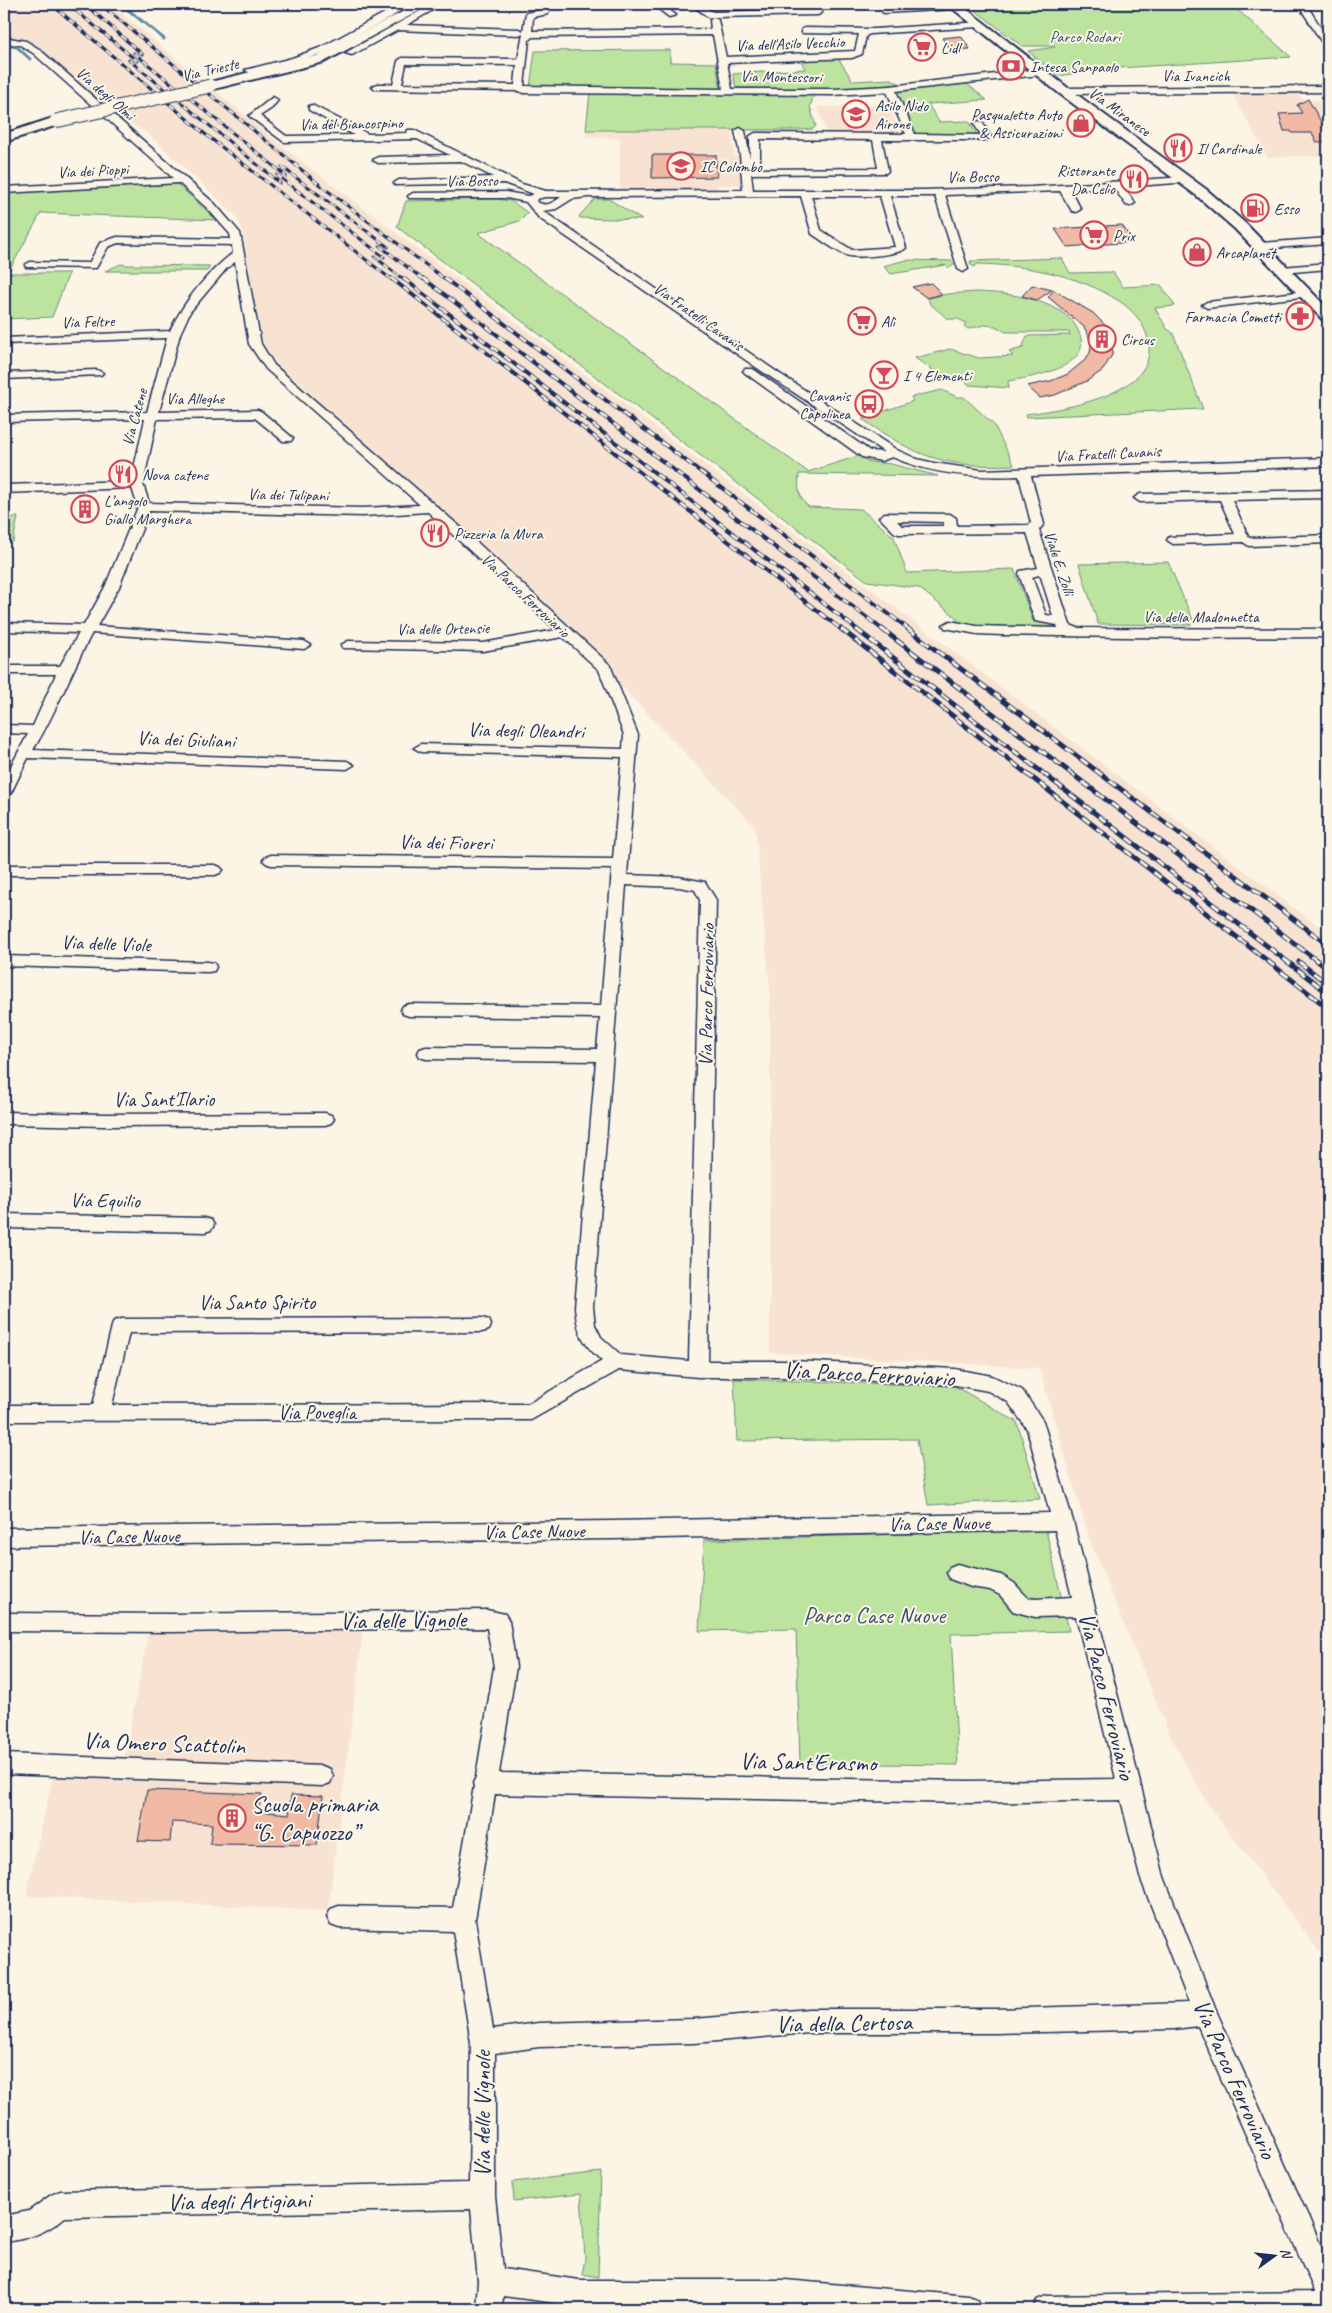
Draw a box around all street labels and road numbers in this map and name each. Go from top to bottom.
street label: Via dell'Asilo Vecchio [735,32,847,56]
street label: Via Trieste [180,53,242,86]
street label: Via degli Olmi [72,63,140,126]
street label: Via Montessori [740,66,824,88]
street label: Via Ivancich [1162,66,1231,86]
street label: Via Miranese [1085,83,1156,142]
street label: Via del Biancospino [299,113,405,135]
street label: Via dei Pioppi [57,159,131,183]
street label: Via Bosso [947,167,1000,187]
street label: Via Bosso [446,171,499,191]
street label: Via Fratelli Cavanis [649,278,749,356]
street label: Via Feltre [61,311,117,333]
street label: Via Catene [118,385,153,448]
street label: Via Alleghe [166,389,226,409]
street label: Via Fratelli Cavanis [1055,441,1163,467]
street label: Via dei Tulipani [248,484,330,506]
street label: Viale E. Zolli [1039,529,1079,600]
street label: Via Parco Ferroviario [477,550,575,643]
street label: Via della Madonnetta [1143,607,1260,627]
street label: Via delle Ortensie [397,618,491,640]
street label: Via degli Oleandri [468,717,587,744]
street label: Via dei Giuliani [137,725,238,754]
street label: Via dei Fioreri [399,829,495,856]
street label: Via Parco Ferroviario [693,923,720,1067]
street label: Via delle Viole [61,929,153,958]
street label: Via Sant'Ilario [114,1087,215,1112]
street label: Via Equilio [70,1187,141,1214]
street label: Via Santo Spirito [199,1290,316,1315]
street label: Via Parco Ferroviario [783,1355,957,1394]
street label: Via Poveglia [278,1400,358,1425]
street label: Via Case Nuove [888,1510,991,1537]
street label: Via Case Nuove [483,1518,586,1545]
street label: Via Case Nuove [78,1523,181,1550]
street label: Via delle Vignole [339,1604,469,1636]
street label: Via Parco Ferroviario [1072,1609,1143,1784]
street label: Via Omero Scattolin [82,1725,247,1761]
street label: Via Sant'Erasmo [739,1746,879,1778]
street label: Via Parco Ferroviario [1186,1995,1284,2165]
street label: Via della Certosa [776,2007,914,2039]
street label: Via delle Vignole [467,2049,497,2177]
street label: Via degli Artigiani [167,2185,313,2217]

